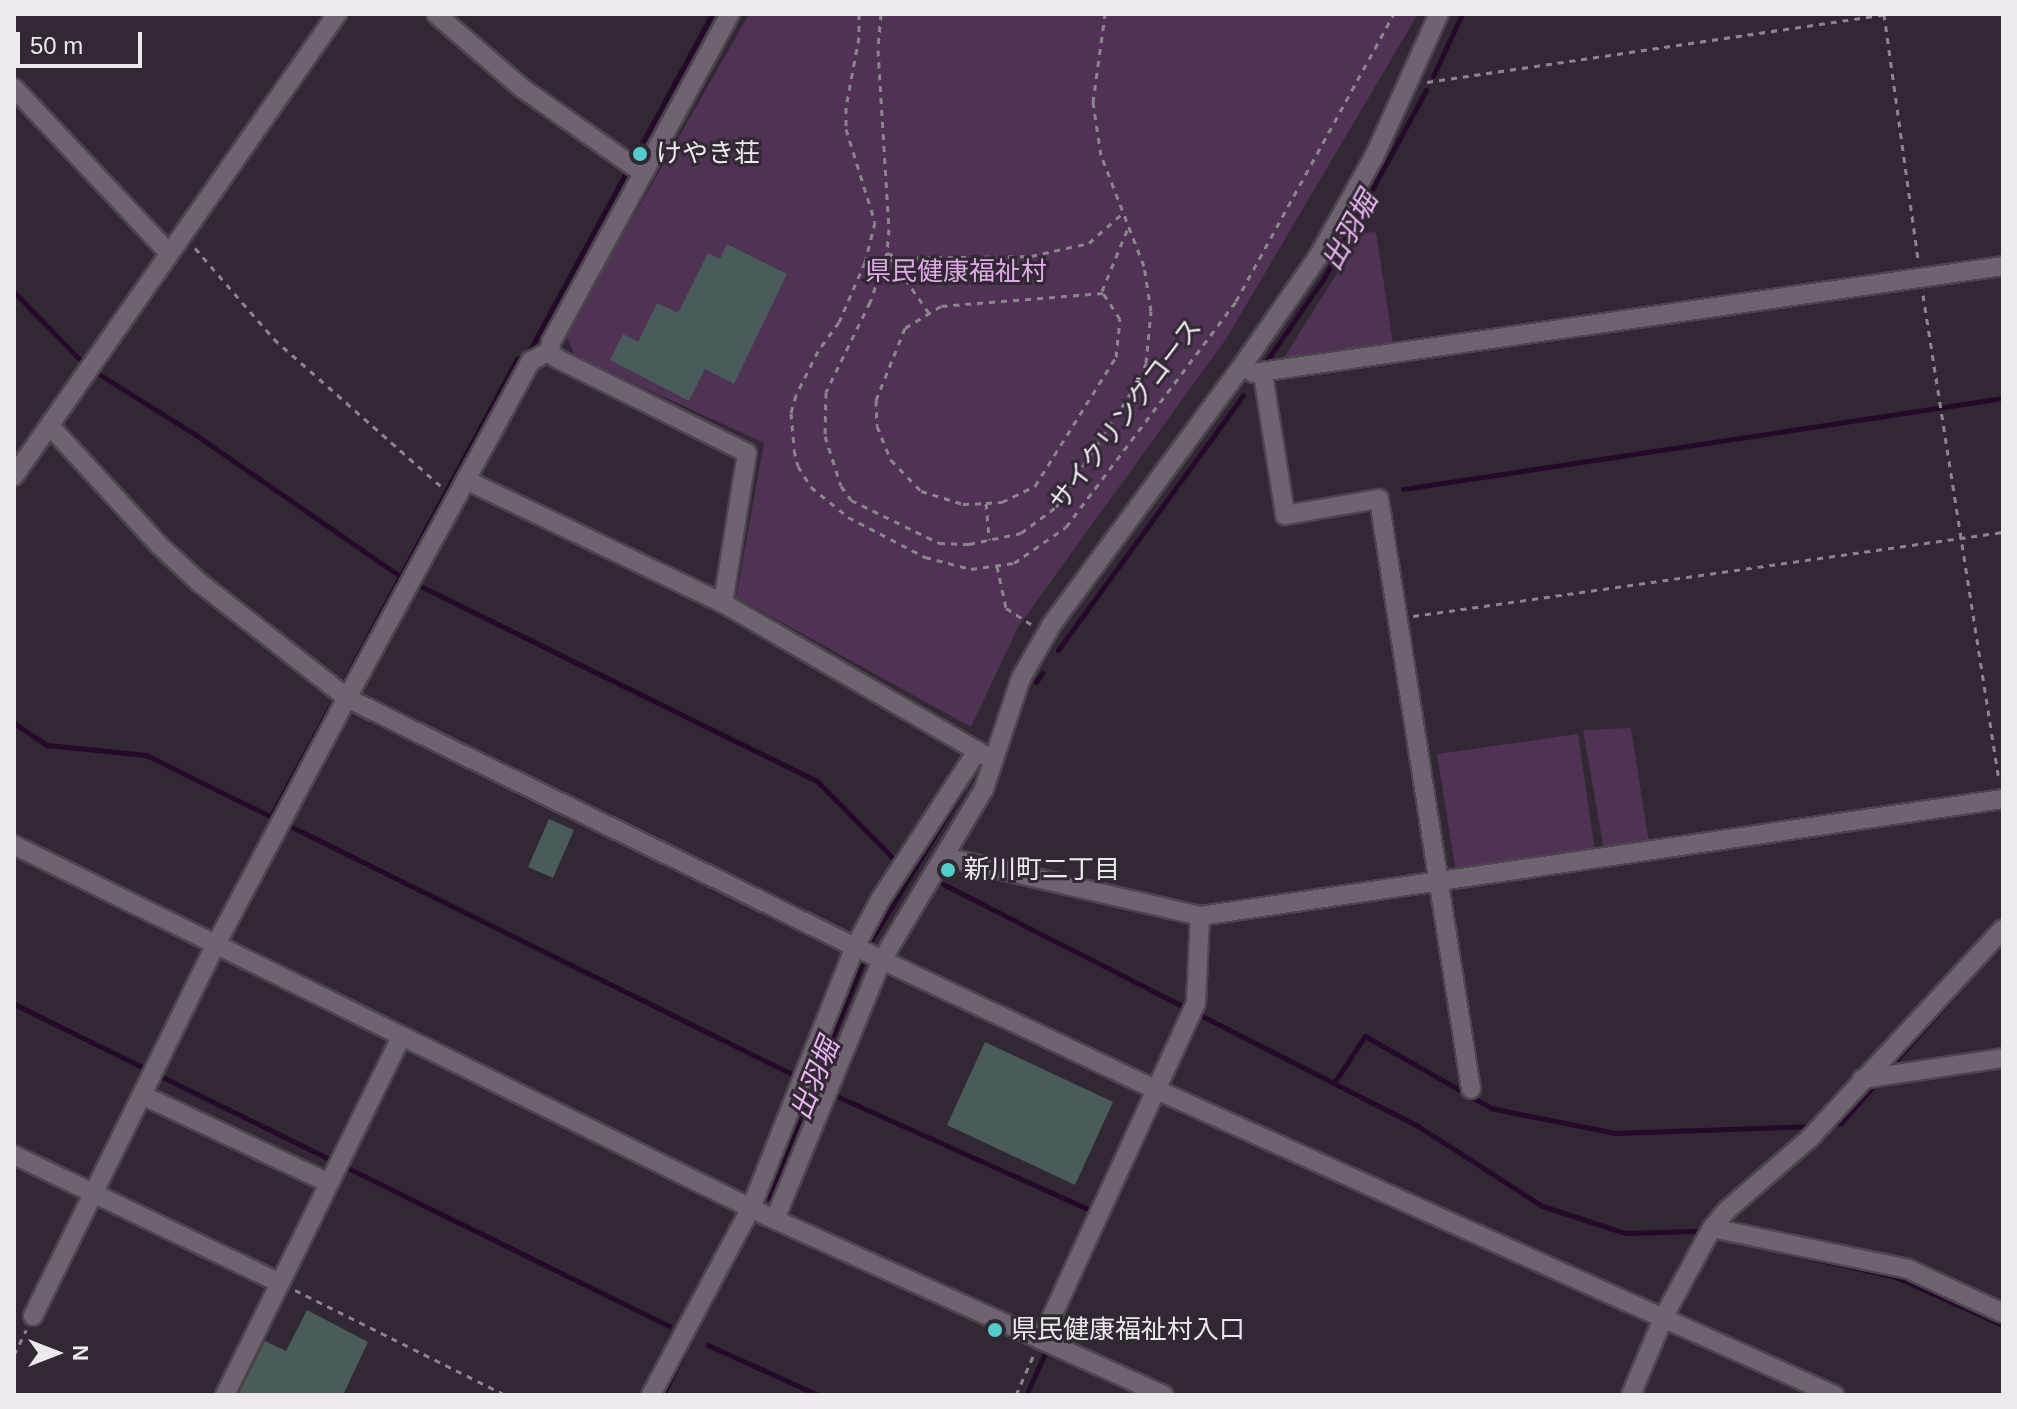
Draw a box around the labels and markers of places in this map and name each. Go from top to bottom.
place label: けやき荘 [656,138,760,170]
marker: けやき荘 [631,145,649,163]
place label: 新川町二丁目 [964,854,1120,886]
marker: 新川町二丁目 [939,861,957,879]
place label: 県民健康福祉村入口 [1011,1314,1245,1346]
marker: 県民健康福祉村入口 [986,1321,1004,1339]

